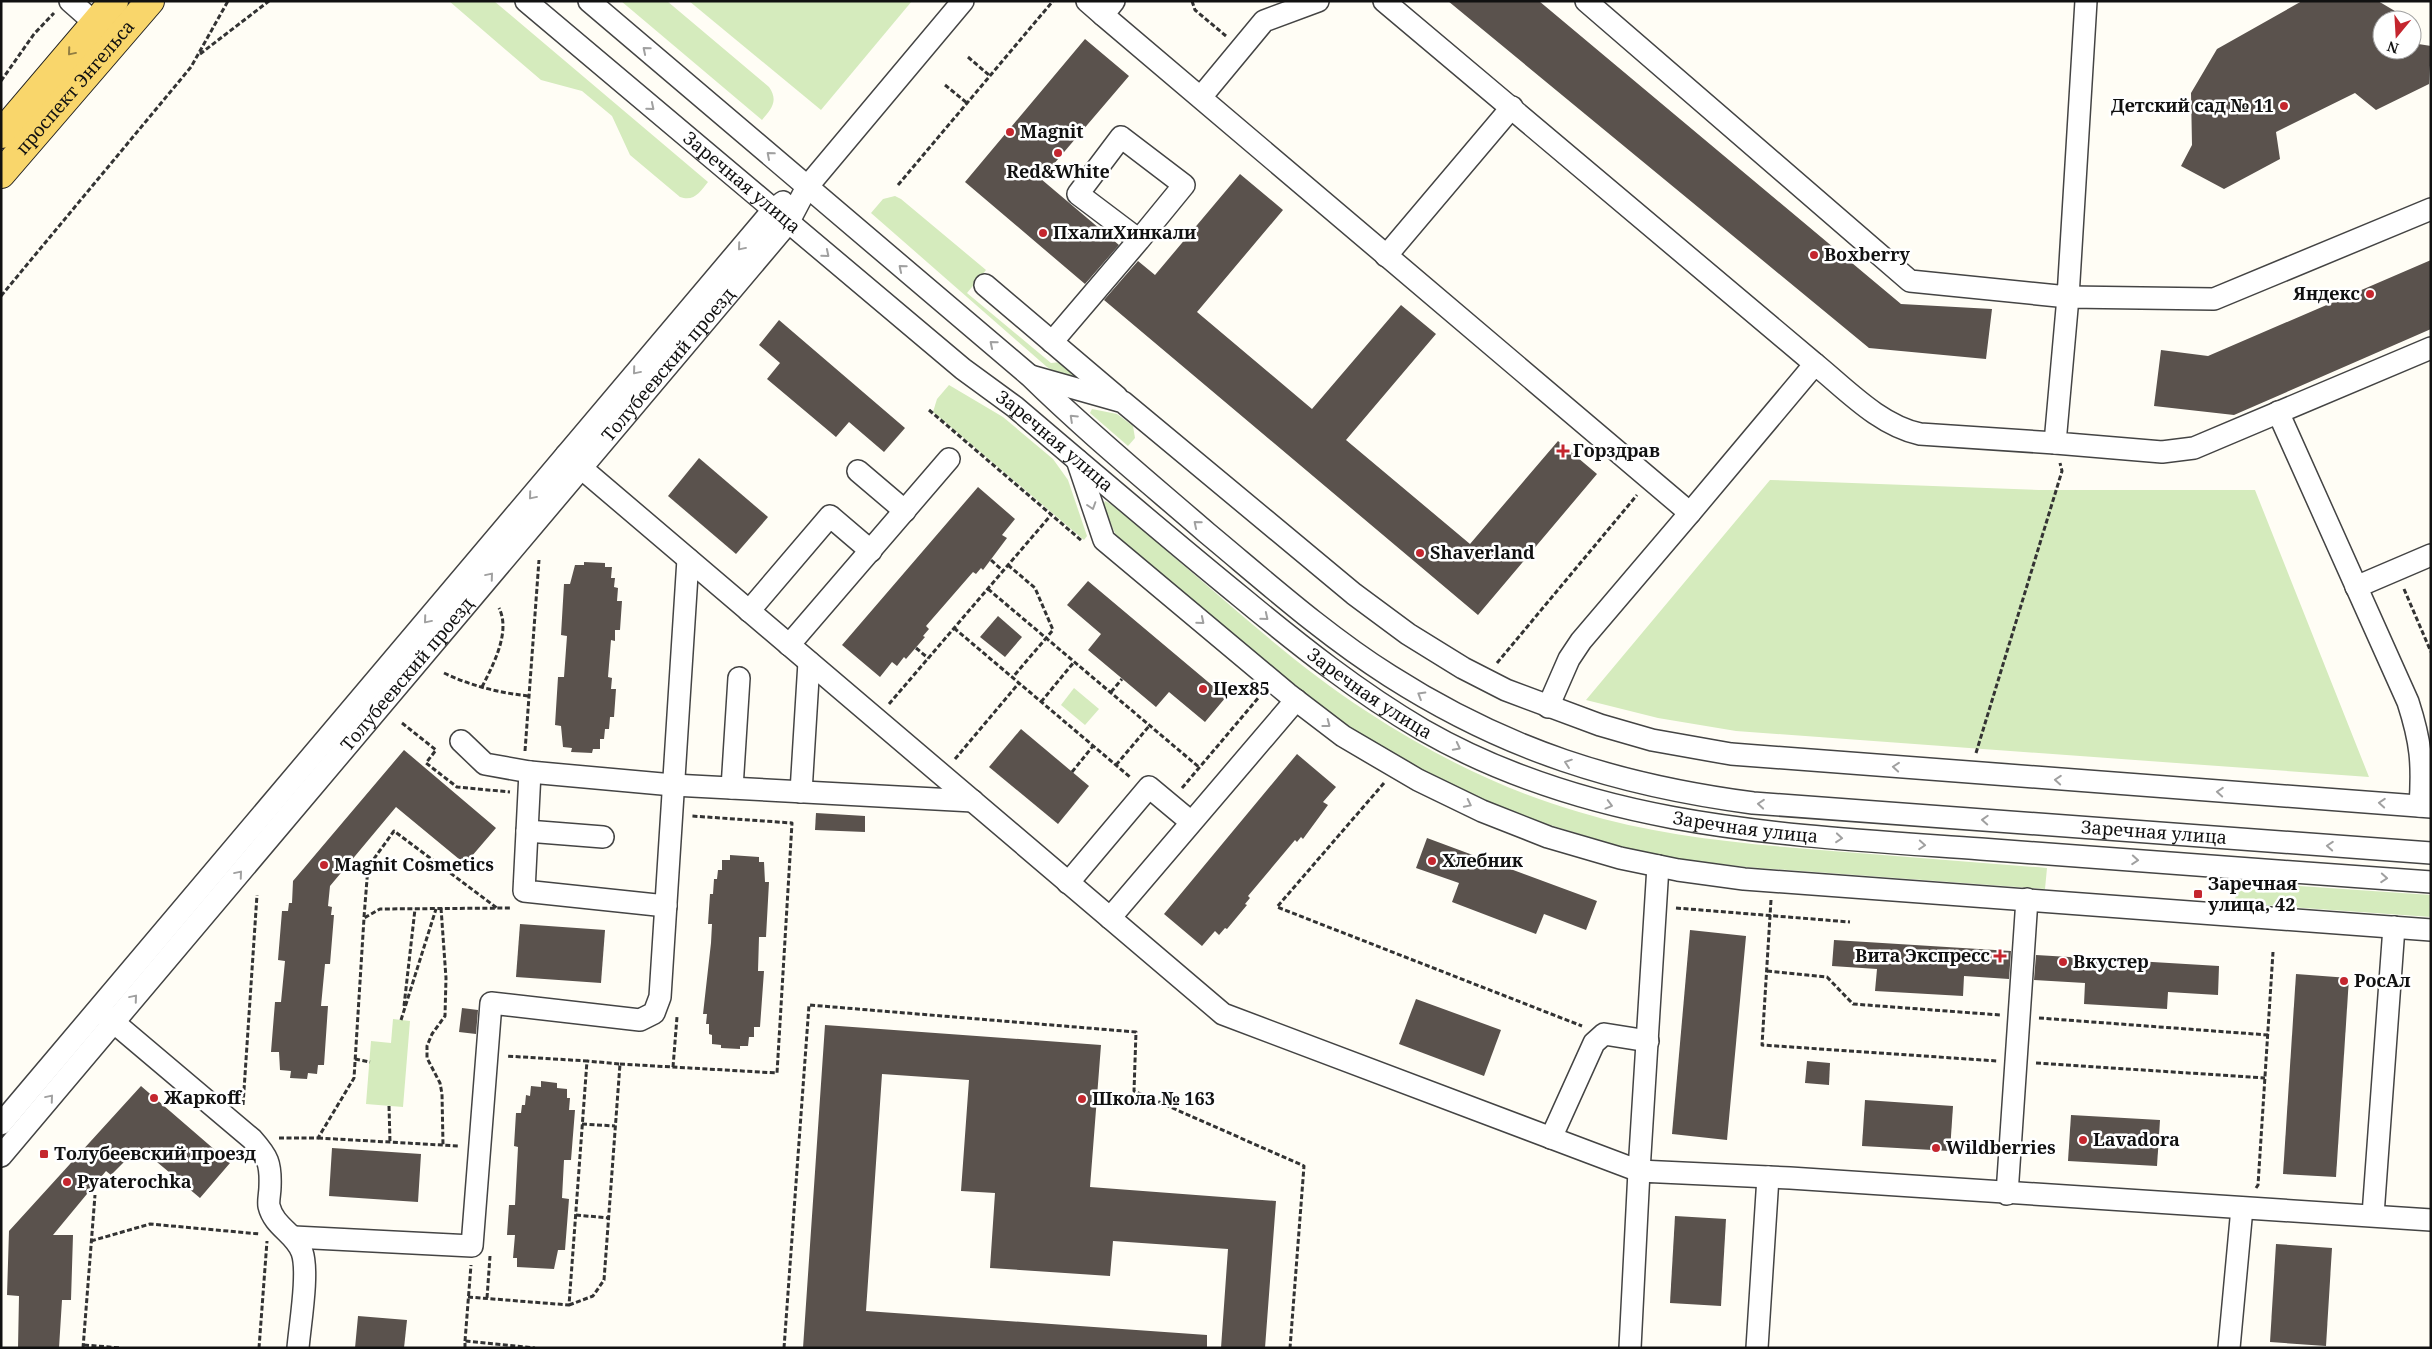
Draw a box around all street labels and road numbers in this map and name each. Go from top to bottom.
street label: проспект Энгельса [10,15,139,159]
street label: Заречная улица [679,126,806,238]
street label: Толубеевский проезд [596,282,739,446]
street label: Заречная улица [992,384,1119,497]
street label: Толубеевский проезд [335,592,478,756]
street label: Заречная улица [1303,642,1437,744]
street label: Заречная улица [1671,805,1819,848]
street label: Заречная улица [2080,814,2228,849]

